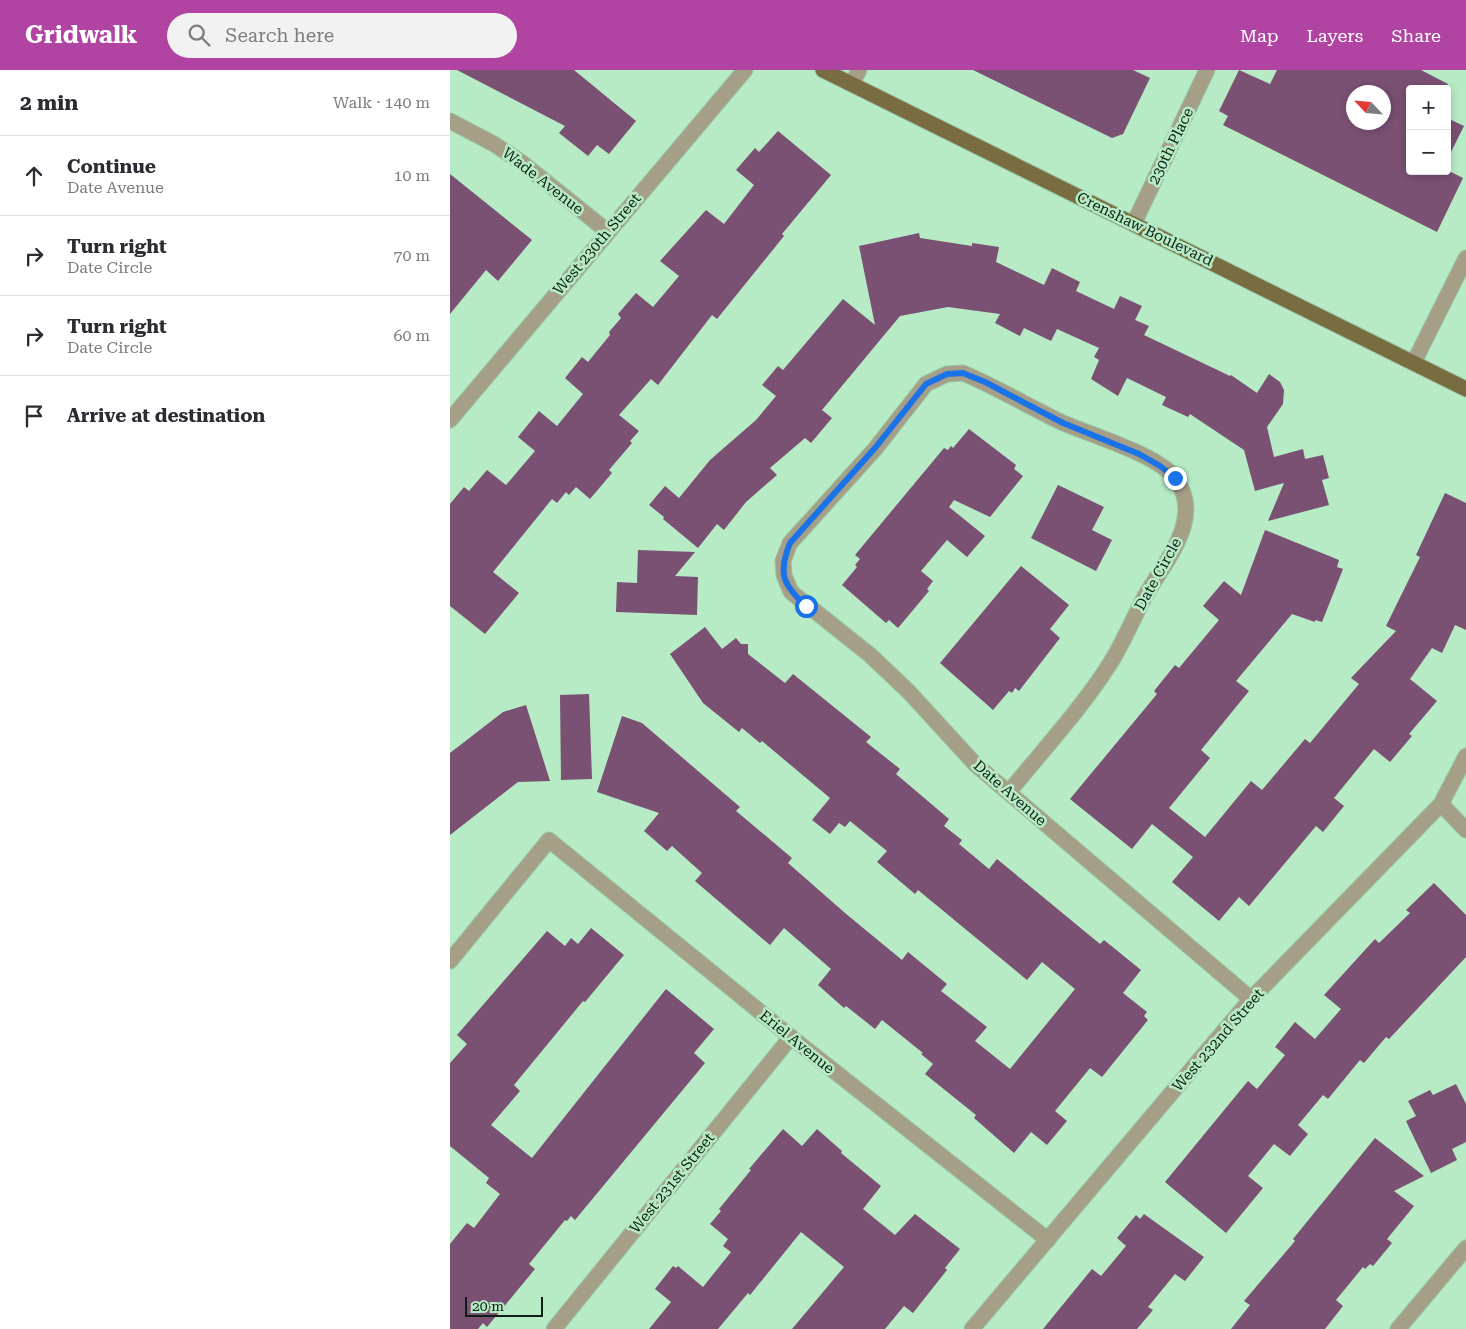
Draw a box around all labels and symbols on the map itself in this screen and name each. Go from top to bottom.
north arrow [1346,85,1391,130]
street label: 230th Place [1145,105,1197,187]
street label: Wade Avenue [499,144,587,218]
street label: Crenshaw Boulevard [1074,188,1216,270]
street label: West 230th Street [549,189,645,298]
route end [1164,467,1187,490]
street label: Date Circle [1131,535,1185,613]
route start [795,595,818,618]
street label: Date Avenue [970,756,1050,830]
street label: West 232nd Street [1168,984,1268,1095]
street label: Eriel Avenue [756,1006,838,1078]
street label: West 231st Street [626,1129,718,1237]
scale bar [465,1294,542,1317]

